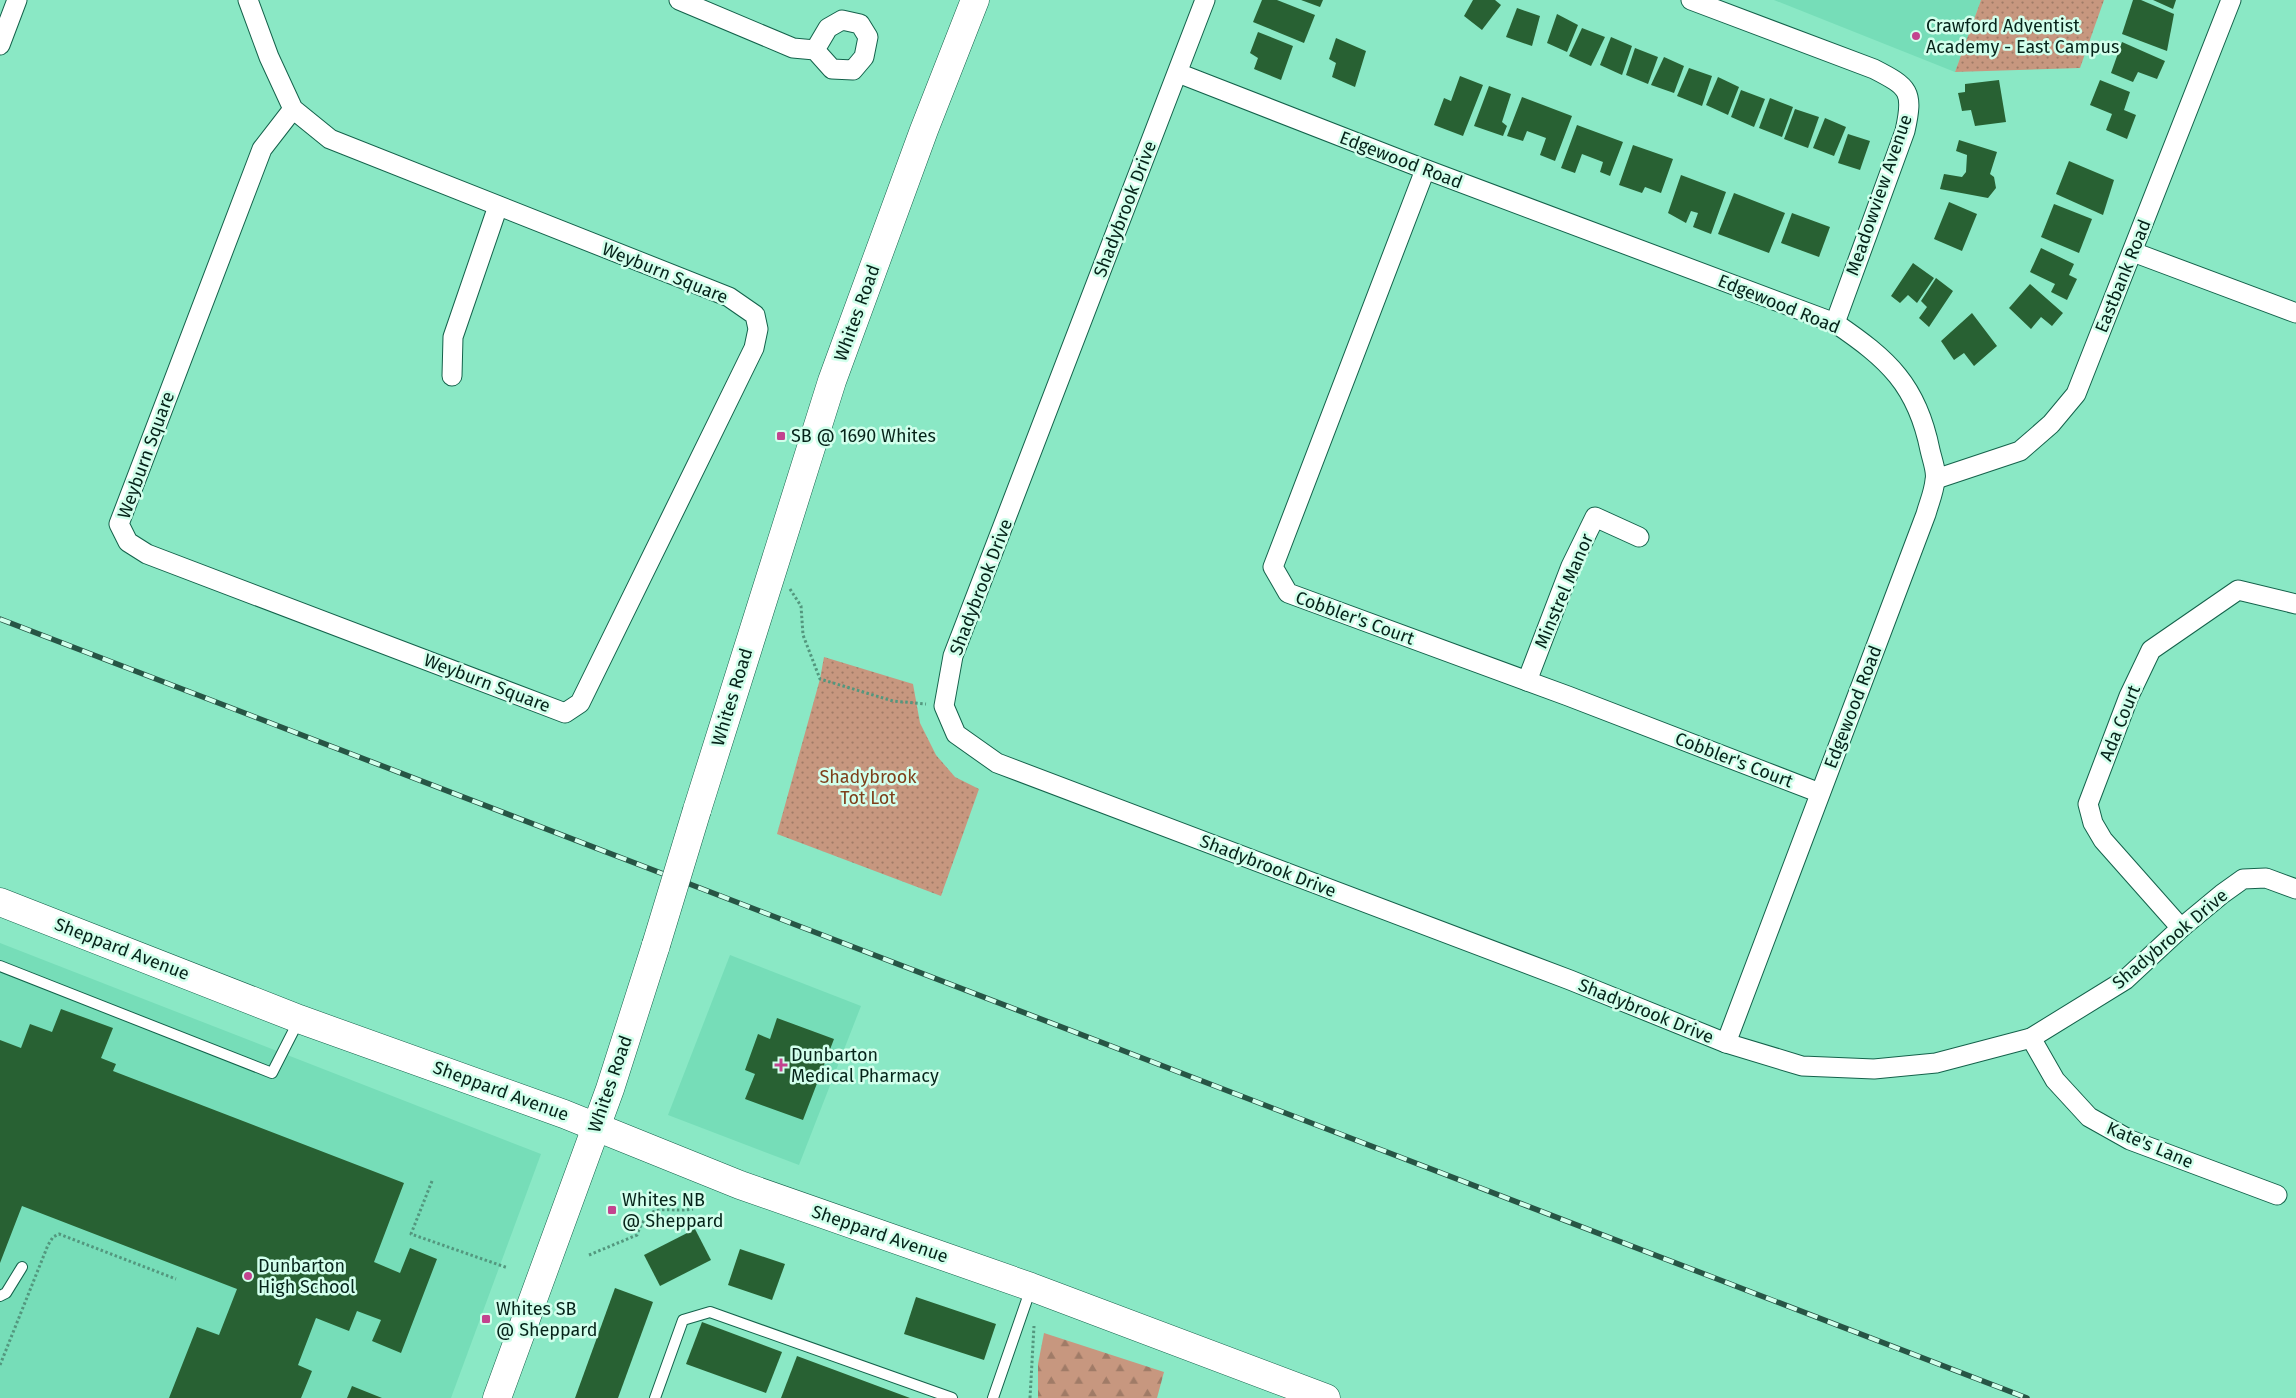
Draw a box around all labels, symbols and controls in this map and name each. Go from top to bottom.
place label: Crawford Adventist Academy - East Campus [1926,15,2119,58]
marker: Crawford Adventist Academy - East Campus [1910,30,1922,42]
street label: Meadowview Avenue [1841,112,1917,278]
street label: Edgewood Road [1336,126,1466,194]
street label: Shadybrook Drive [1089,138,1161,280]
street label: Eastbank Road [2090,216,2156,336]
street label: Weyburn Square [599,238,731,308]
street label: Whites Road [829,262,885,364]
street label: Edgewood Road [1715,269,1843,339]
street label: Weyburn Square [113,388,179,522]
place label: SB @ 1690 Whites [791,425,936,447]
marker: SB @ 1690 Whites [775,430,787,442]
street label: Shadybrook Drive [945,516,1017,658]
street label: Minstrel Manor [1530,530,1598,652]
street label: Cobbler's Court [1293,586,1418,650]
street label: Edgewood Road [1819,642,1887,772]
street label: Whites Road [707,645,757,749]
street label: Weyburn Square [421,649,553,717]
street label: Ada Court [2095,681,2145,764]
street label: Cobbler's Court [1672,727,1797,793]
park label: Shadybrook Tot Lot [819,766,917,809]
street label: Shadybrook Drive [1197,830,1339,902]
street label: Shadybrook Drive [2108,884,2232,994]
street label: Sheppard Avenue [51,913,193,985]
street label: Shadybrook Drive [1575,974,1717,1048]
street label: Whites Road [583,1033,637,1135]
place label: Dunbarton Medical Pharmacy [791,1044,939,1087]
street label: Sheppard Avenue [430,1056,572,1126]
marker: Dunbarton Medical Pharmacy [775,1059,787,1071]
street label: Kate's Lane [2103,1117,2197,1173]
place label: Whites NB @ Sheppard [622,1189,723,1232]
street label: Sheppard Avenue [809,1200,951,1268]
marker: Whites NB @ Sheppard [606,1204,618,1216]
place label: Dunbarton High School [258,1255,355,1298]
marker: Dunbarton High School [242,1270,254,1282]
place label: Whites SB @ Sheppard [496,1298,597,1341]
marker: Whites SB @ Sheppard [480,1313,492,1325]

